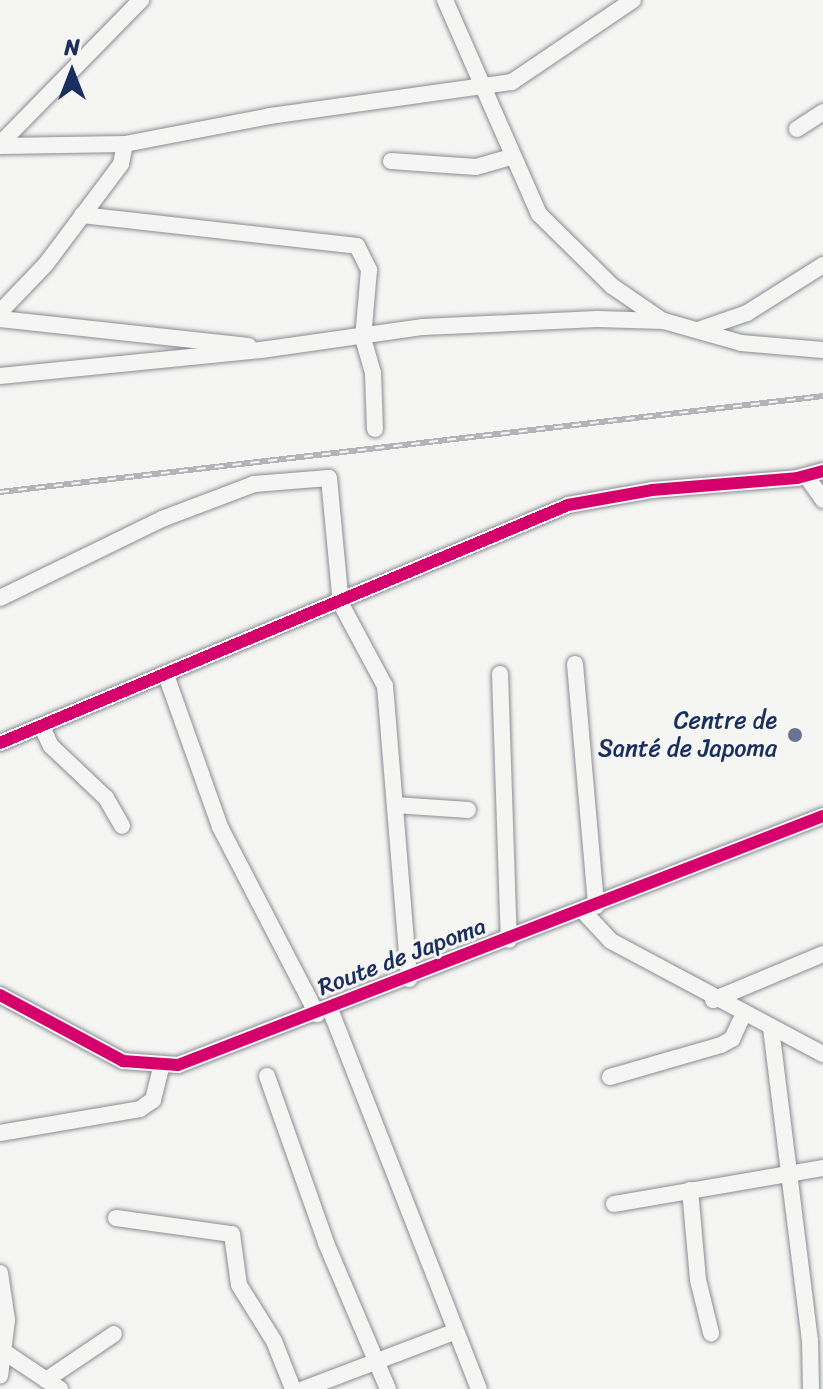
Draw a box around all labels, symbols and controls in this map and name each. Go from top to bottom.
text: N [64,28,80,67]
north arrow [32,32,112,112]
place label: Centre de Santé de Japoma [598,707,777,763]
marker: Centre de Santé de Japoma [784,724,806,746]
street label: Route de Japoma [314,912,490,1002]

